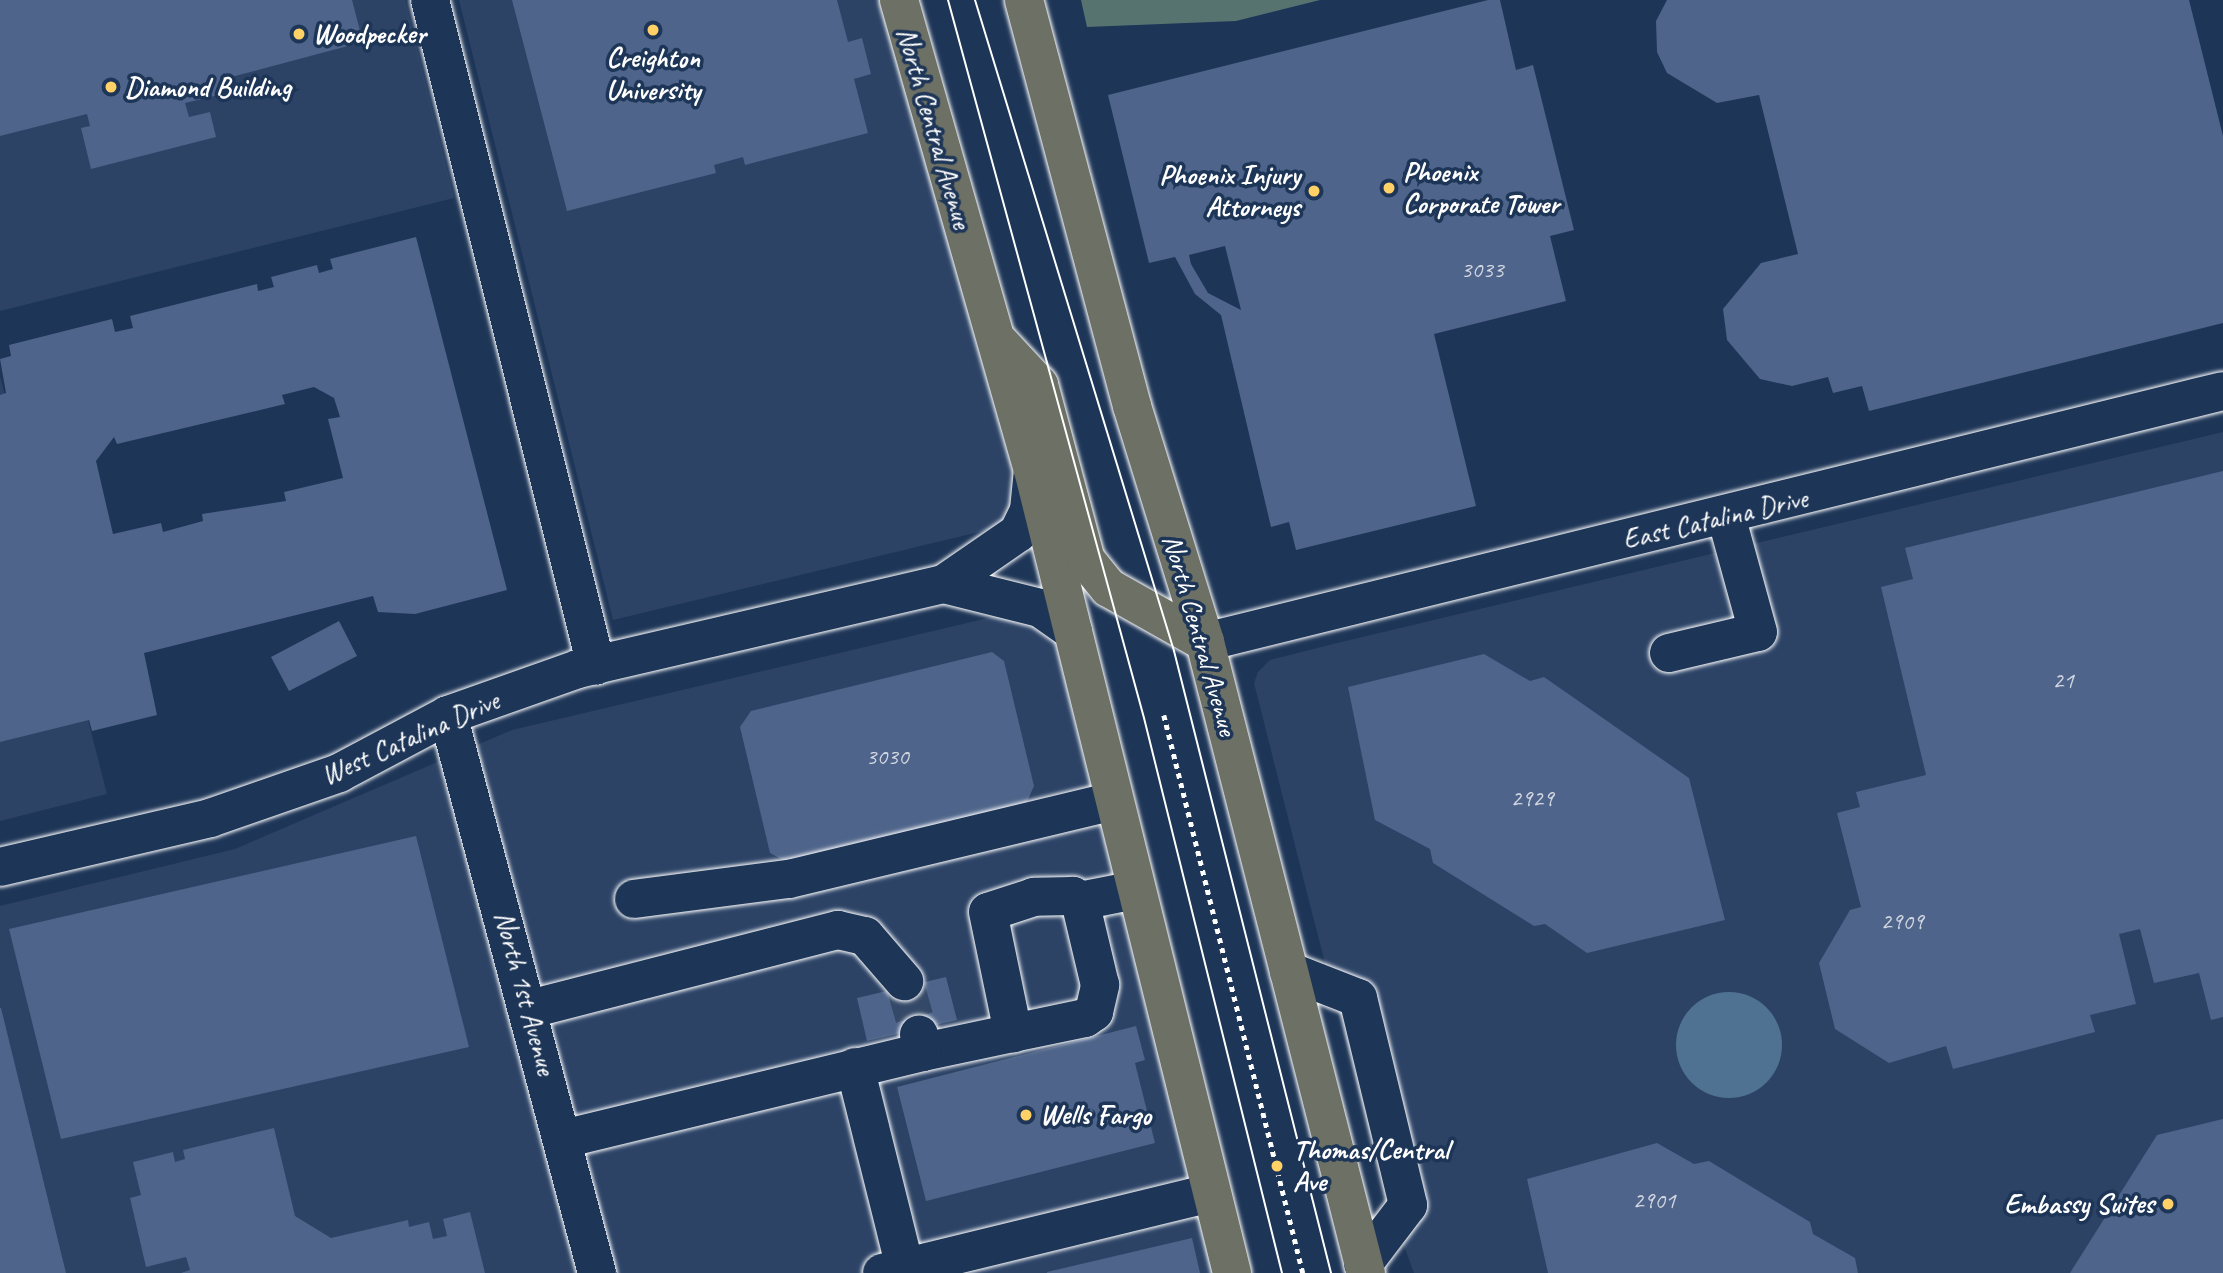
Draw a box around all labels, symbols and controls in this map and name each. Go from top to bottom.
place label: Woodpecker [313,17,426,51]
marker: Creighton University [645,22,661,38]
street label: North Central Avenue [889,24,979,232]
marker: Woodpecker [291,26,307,42]
place label: Creighton University [606,41,700,107]
place label: Diamond Building [125,70,291,104]
marker: Diamond Building [103,79,119,95]
place label: Phoenix Corporate Tower [1403,155,1559,221]
place label: Phoenix Injury Attorneys [1159,158,1300,224]
marker: Phoenix Corporate Tower [1381,180,1397,196]
marker: Phoenix Injury Attorneys [1306,183,1322,199]
house number: 3033 [1460,256,1504,284]
street label: East Catalina Drive [1618,481,1812,557]
street label: North Central Avenue [1155,531,1245,739]
house number: 21 [2052,667,2074,695]
street label: West Catalina Drive [315,683,505,793]
house number: 3030 [865,743,909,771]
house number: 2929 [1510,785,1554,813]
street label: North 1st Avenue [487,908,563,1078]
house number: 2909 [1880,908,1924,936]
place label: Wells Fargo [1040,1098,1152,1132]
marker: Wells Fargo [1018,1107,1034,1123]
place label: Thomas/Central Ave [1293,1133,1449,1199]
marker: Thomas/Central Ave [1267,1156,1287,1176]
house number: 2901 [1632,1187,1676,1215]
place label: Embassy Suites [2005,1187,2154,1221]
marker: Embassy Suites [2160,1196,2176,1212]

